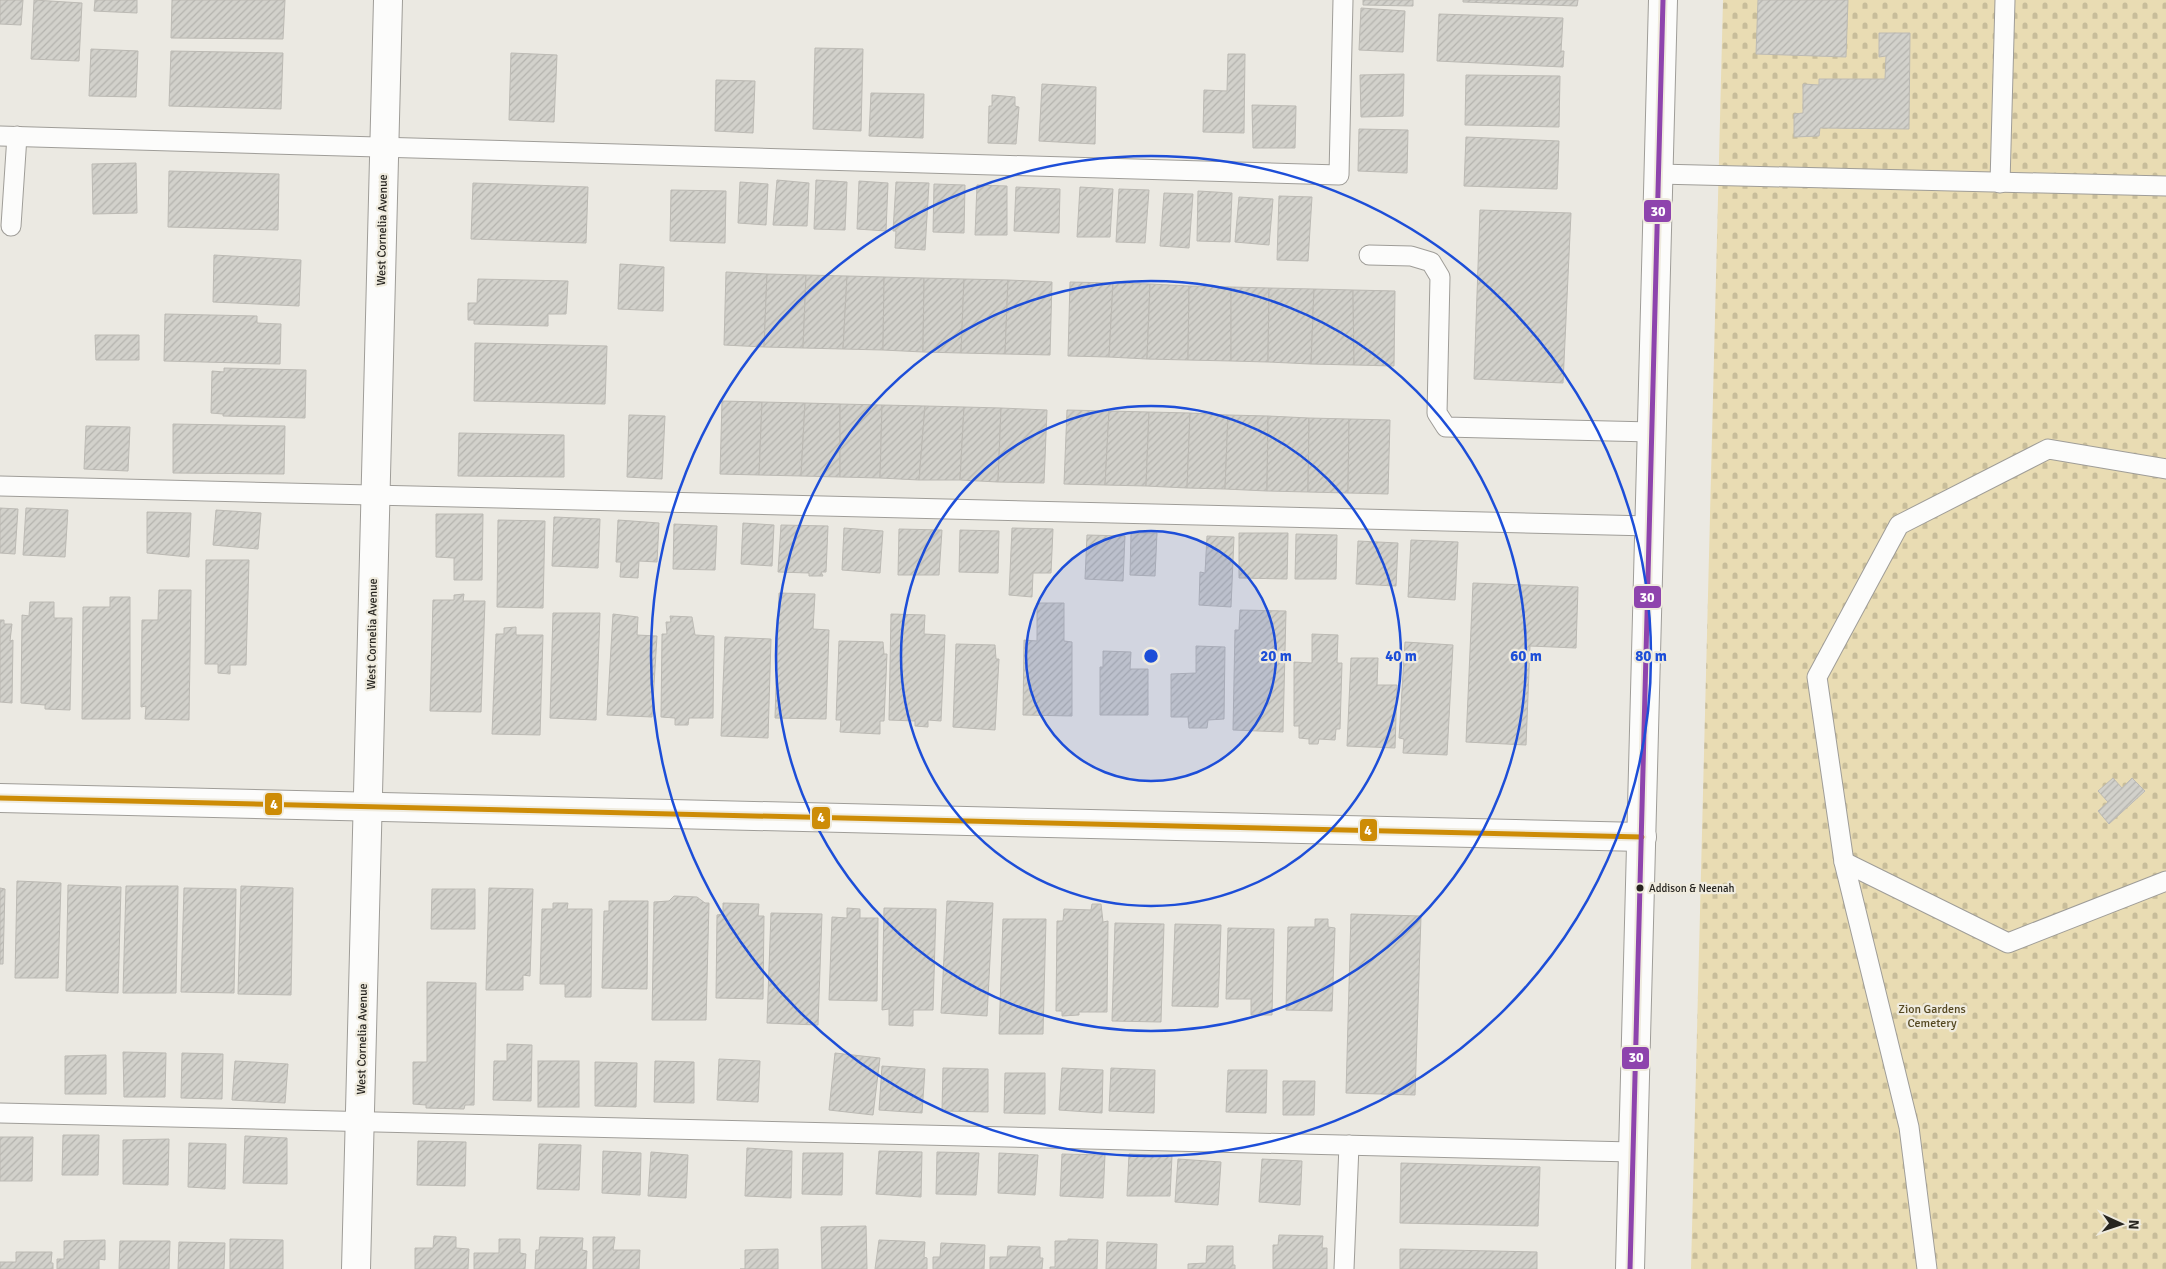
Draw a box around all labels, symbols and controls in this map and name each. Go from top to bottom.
street label: West Cornelia Avenue [374,174,391,286]
line badge: 30 [1643,199,1672,223]
text: 30 [1650,203,1666,220]
street label: West Cornelia Avenue [364,578,381,690]
line badge: 30 [1633,585,1662,609]
text: 30 [1639,589,1655,606]
centre of rings [1142,647,1160,665]
text: 20 m [1260,647,1292,665]
text: 40 m [1385,647,1417,665]
text: 60 m [1510,647,1542,665]
text: 80 m [1635,647,1667,665]
line badge: 4 [264,792,283,816]
text: 4 [270,796,278,813]
line badge: 4 [811,806,831,830]
text: 4 [817,809,825,826]
line badge: 4 [1359,818,1378,842]
text: 4 [1364,822,1372,839]
place label: Addison & Neenah [1649,882,1735,895]
marker: Addison & Neenah [1635,883,1645,893]
street label: West Cornelia Avenue [354,983,371,1095]
park label: Zion Gardens Cemetery [1898,1002,1966,1031]
line badge: 30 [1621,1046,1650,1070]
text: 30 [1628,1049,1644,1066]
north arrow [2096,1199,2146,1249]
text: N [2125,1219,2142,1230]

